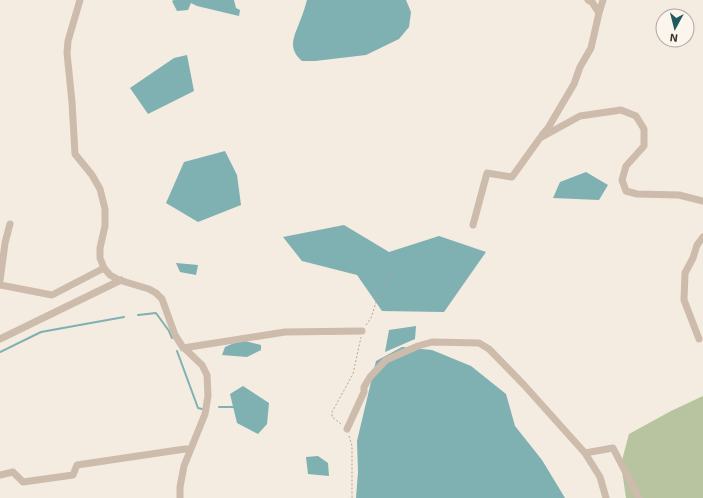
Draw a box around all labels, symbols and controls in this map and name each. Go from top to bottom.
north arrow [655,8,695,48]
text: N [669,31,678,45]

